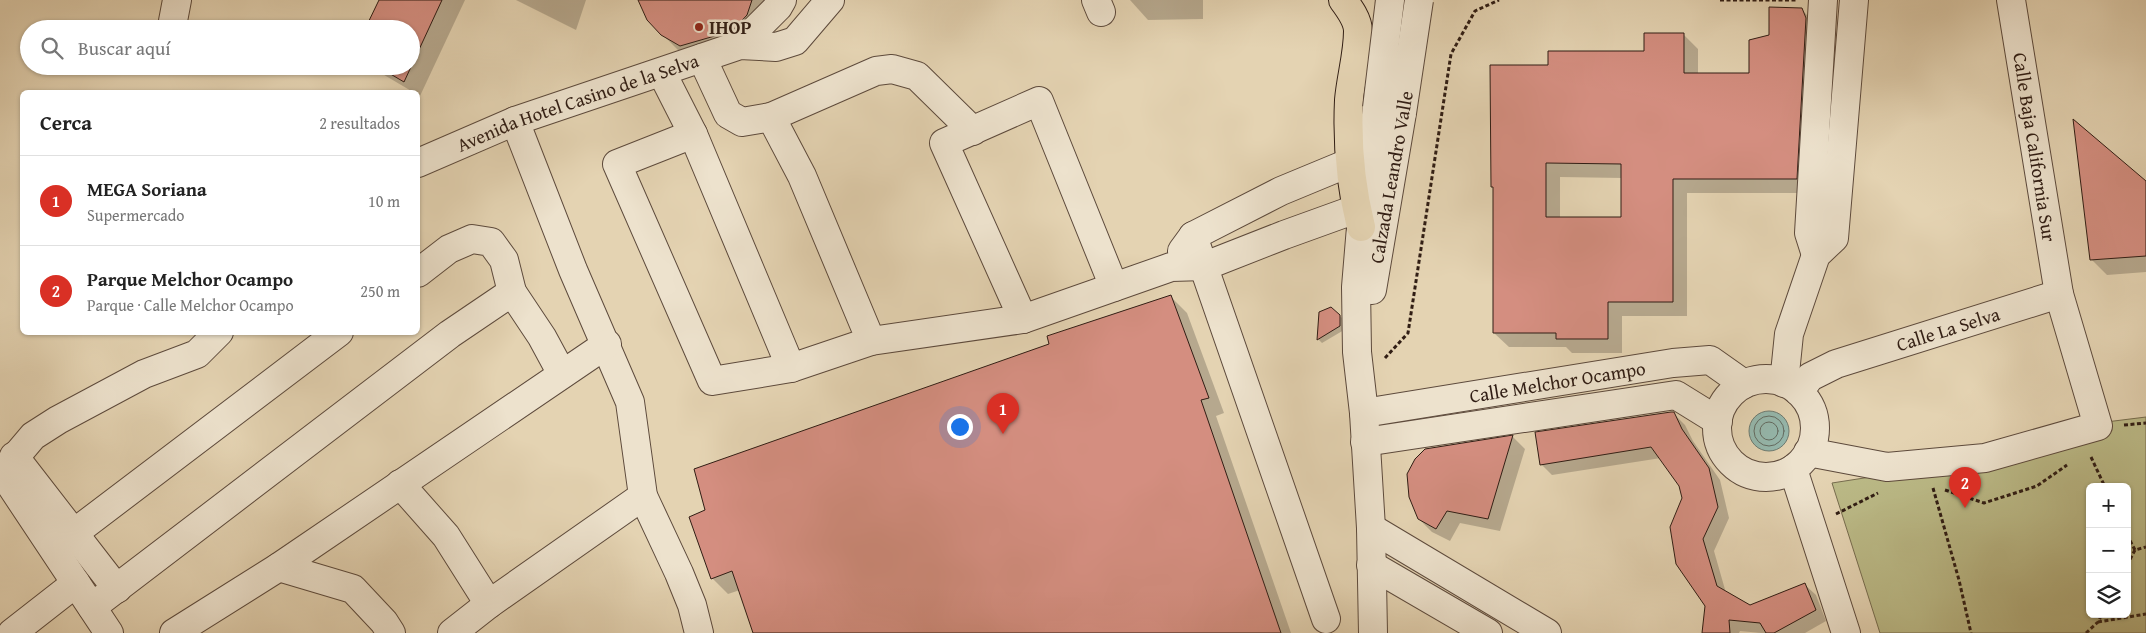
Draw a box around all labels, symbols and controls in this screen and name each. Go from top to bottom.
place label: IHOP [709,13,752,41]
search box [20,20,420,75]
marker: IHOP [693,21,705,33]
icon: search [38,34,66,62]
text: Buscar aquí [78,34,171,62]
street label: Avenida Hotel Casino de la Selva [452,46,702,159]
street label: Calle Baja California Sur [2006,50,2064,244]
street label: Calzada Leandro Valle [1362,89,1420,265]
text: Cerca [40,107,92,138]
text: 2 resultados [319,111,400,135]
text: MEGA Soriana [87,175,207,203]
text: 1 [52,189,60,213]
text: 10 m [368,189,400,213]
text: Supermercado [87,203,185,227]
text: Parque Melchor Ocampo [87,265,293,293]
text: 2 [52,279,60,303]
text: 250 m [360,279,400,303]
text: Parque · Calle Melchor Ocampo [87,293,294,317]
street label: Calle La Selva [1893,299,2003,358]
street label: Calle Melchor Ocampo [1467,354,1648,410]
pin: 1 [987,393,1019,434]
your location [947,414,973,440]
pin: 2 [1949,467,1981,508]
map controls [2086,483,2131,618]
button: + [2086,483,2131,528]
button: − [2086,528,2131,573]
button: layers [2086,573,2131,618]

